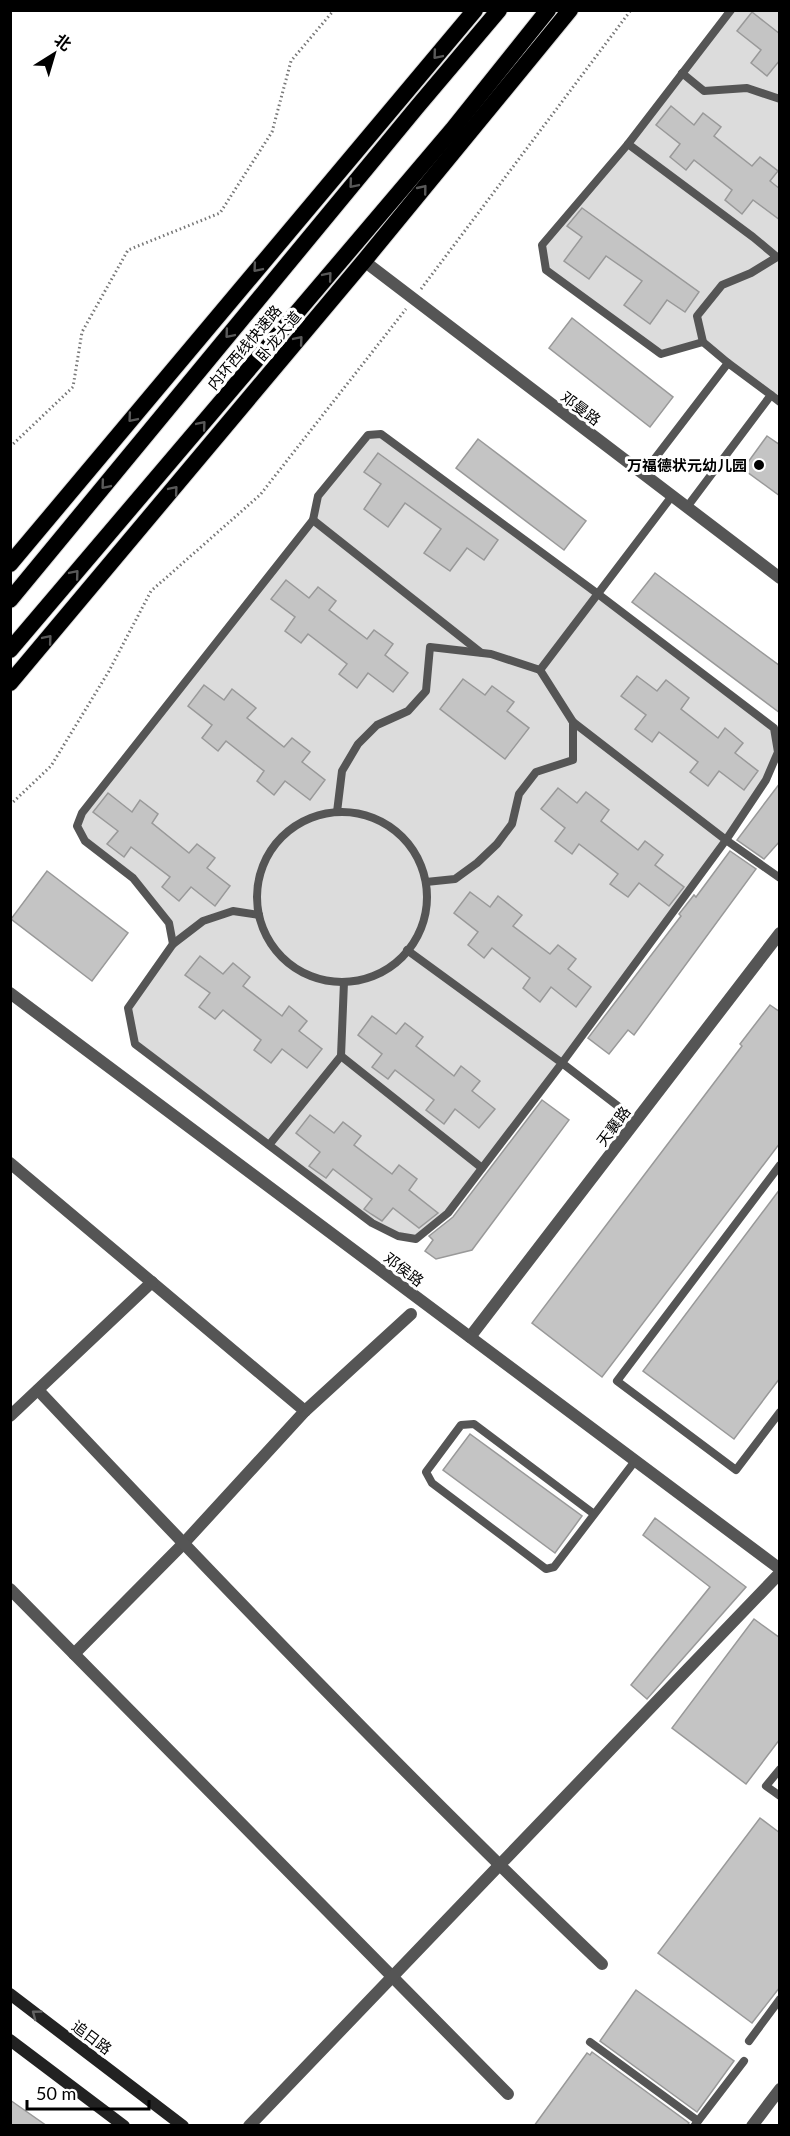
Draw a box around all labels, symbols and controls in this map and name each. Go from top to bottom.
north arrow [24,24,84,84]
text: 北 [51,29,75,54]
one-way arrow [433,48,444,59]
one-way arrow [350,177,361,188]
one-way arrow [416,185,427,196]
one-way arrow [254,261,265,272]
one-way arrow [321,272,332,283]
street label: 内环西线快速路 [203,301,285,393]
street label: 卧龙大道 [252,307,304,365]
one-way arrow [226,327,237,338]
one-way arrow [291,336,302,347]
street label: 邓曼路 [558,387,604,429]
one-way arrow [129,411,140,422]
one-way arrow [194,421,205,432]
place label: 万福德状元幼儿园 [627,456,747,474]
marker: 万福德状元幼儿园 [752,458,766,472]
one-way arrow [102,478,113,489]
one-way arrow [167,485,178,496]
one-way arrow [68,570,79,581]
one-way arrow [41,635,52,646]
street label: 天襄路 [592,1103,634,1149]
street label: 邓侯路 [381,1248,427,1290]
one-way arrow [32,2010,43,2021]
street label: 追日路 [69,2016,115,2058]
scale bar [27,2073,148,2111]
text: 50 m [36,2082,76,2104]

